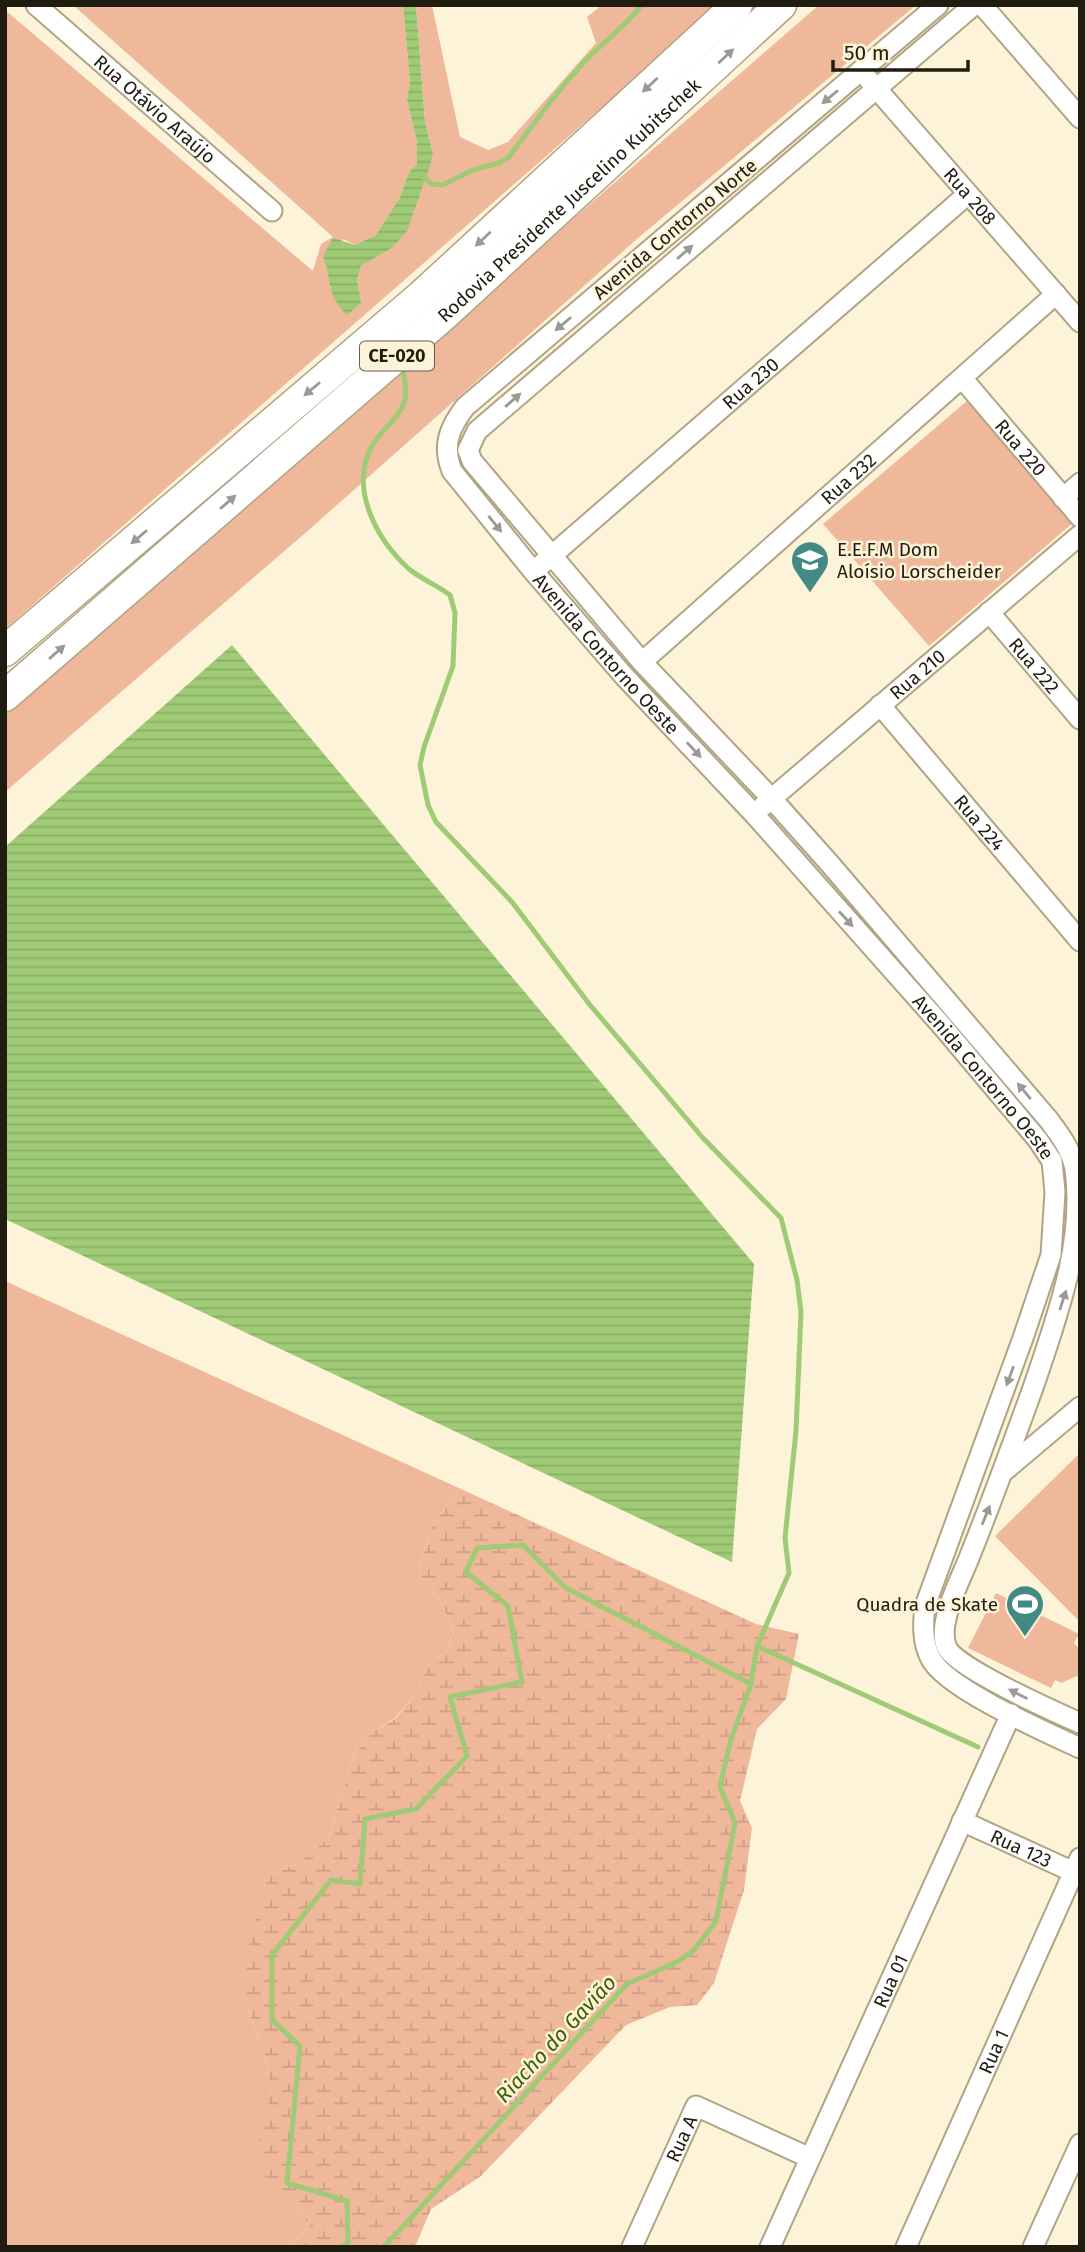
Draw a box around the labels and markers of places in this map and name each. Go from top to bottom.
place label: E.E.F.M Dom Aloísio Lorscheider [837,538,1002,583]
school or university icon: E.E.F.M Dom Aloísio Lorscheider [789,539,831,594]
sports icon: Quadra de Skate [1004,1583,1046,1638]
place label: Quadra de Skate [856,1593,998,1616]

